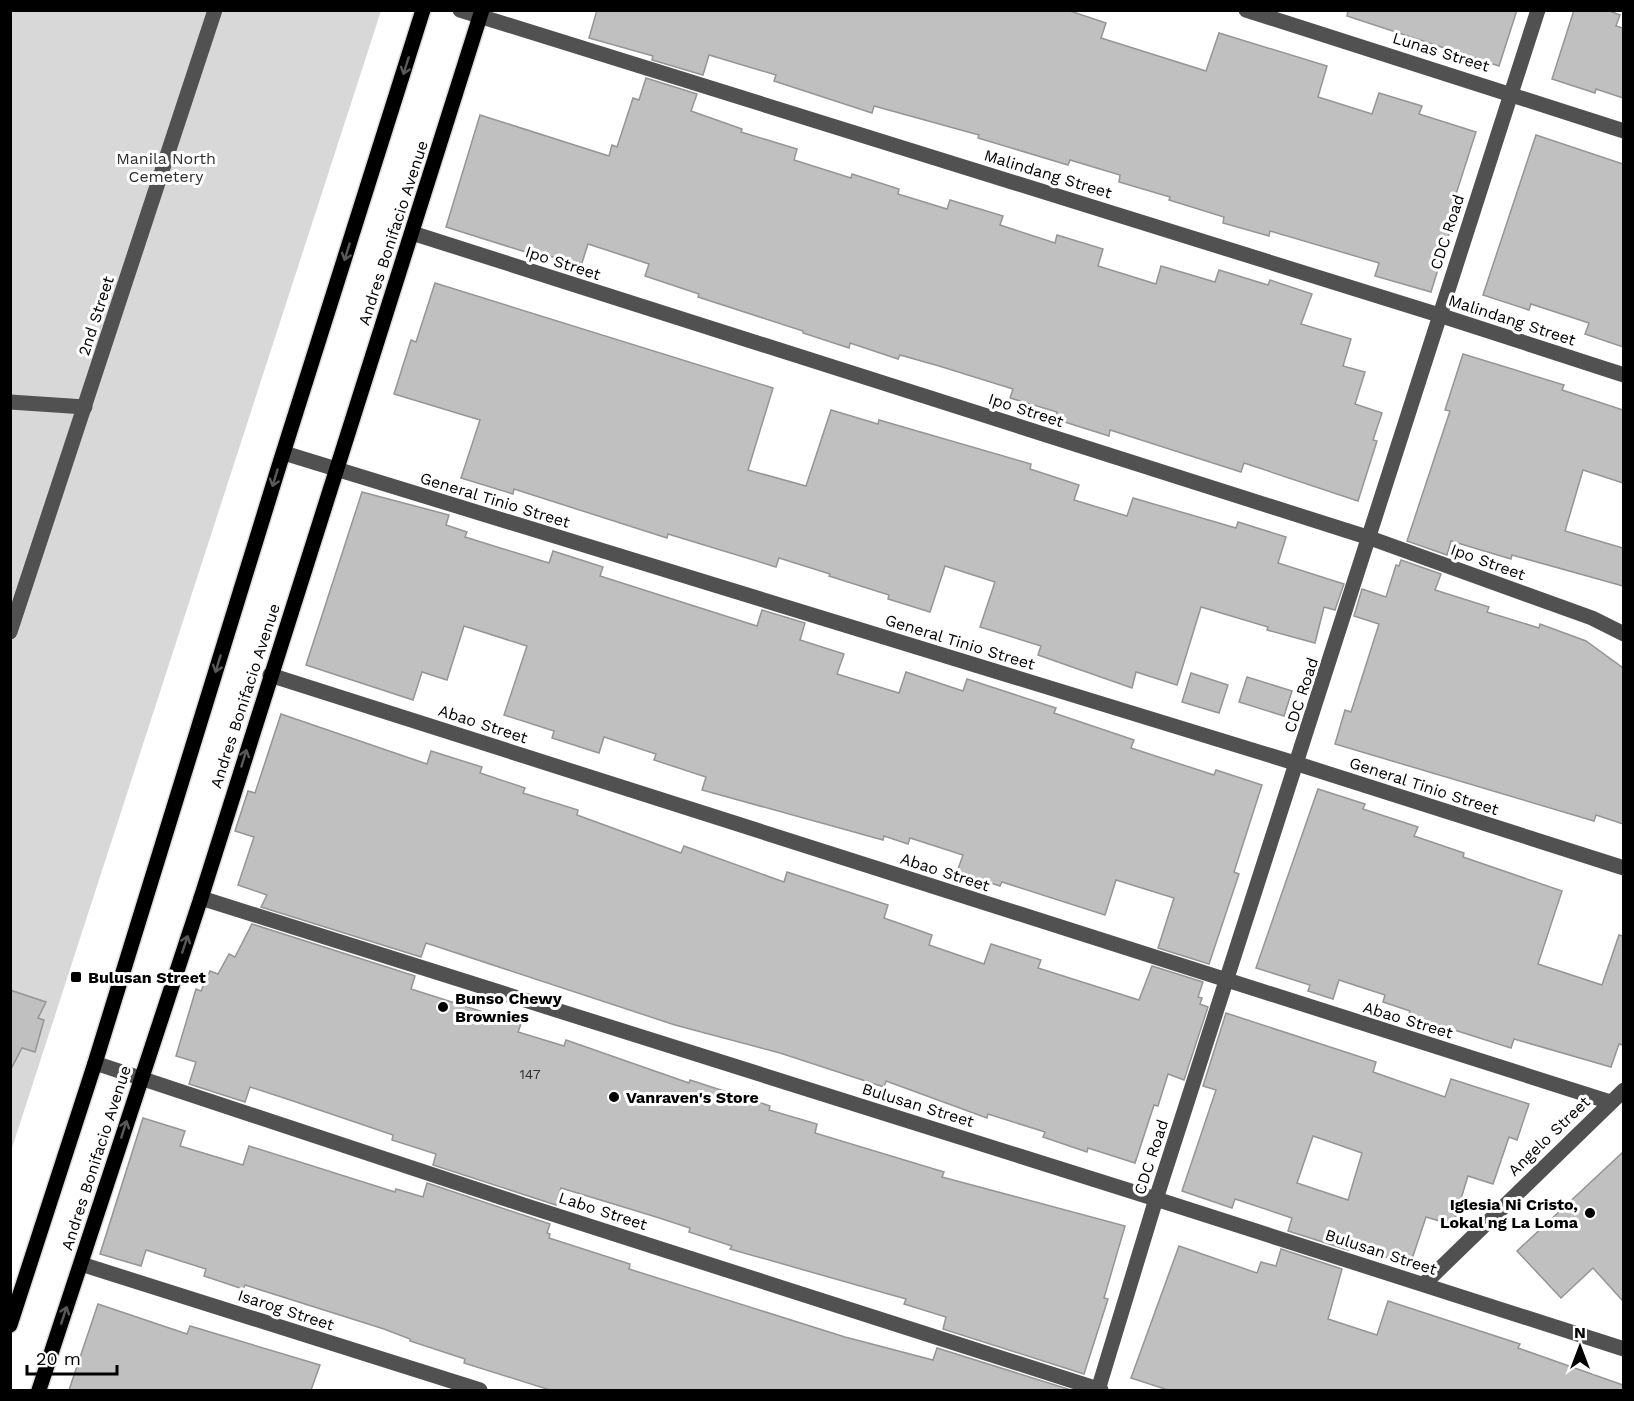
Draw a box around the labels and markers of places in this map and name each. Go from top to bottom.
place label: Bulusan Street [88,968,206,987]
marker: Bulusan Street [69,970,83,984]
place label: Bunso Chewy Brownies [455,989,563,1026]
marker: Bunso Chewy Brownies [436,1000,450,1014]
place label: Vanraven's Store [626,1088,759,1107]
marker: Vanraven's Store [607,1090,621,1104]
place label: Iglesia Ni Cristo, Lokal ng La Loma [1440,1195,1579,1232]
marker: Iglesia Ni Cristo, Lokal ng La Loma [1583,1206,1597,1220]

